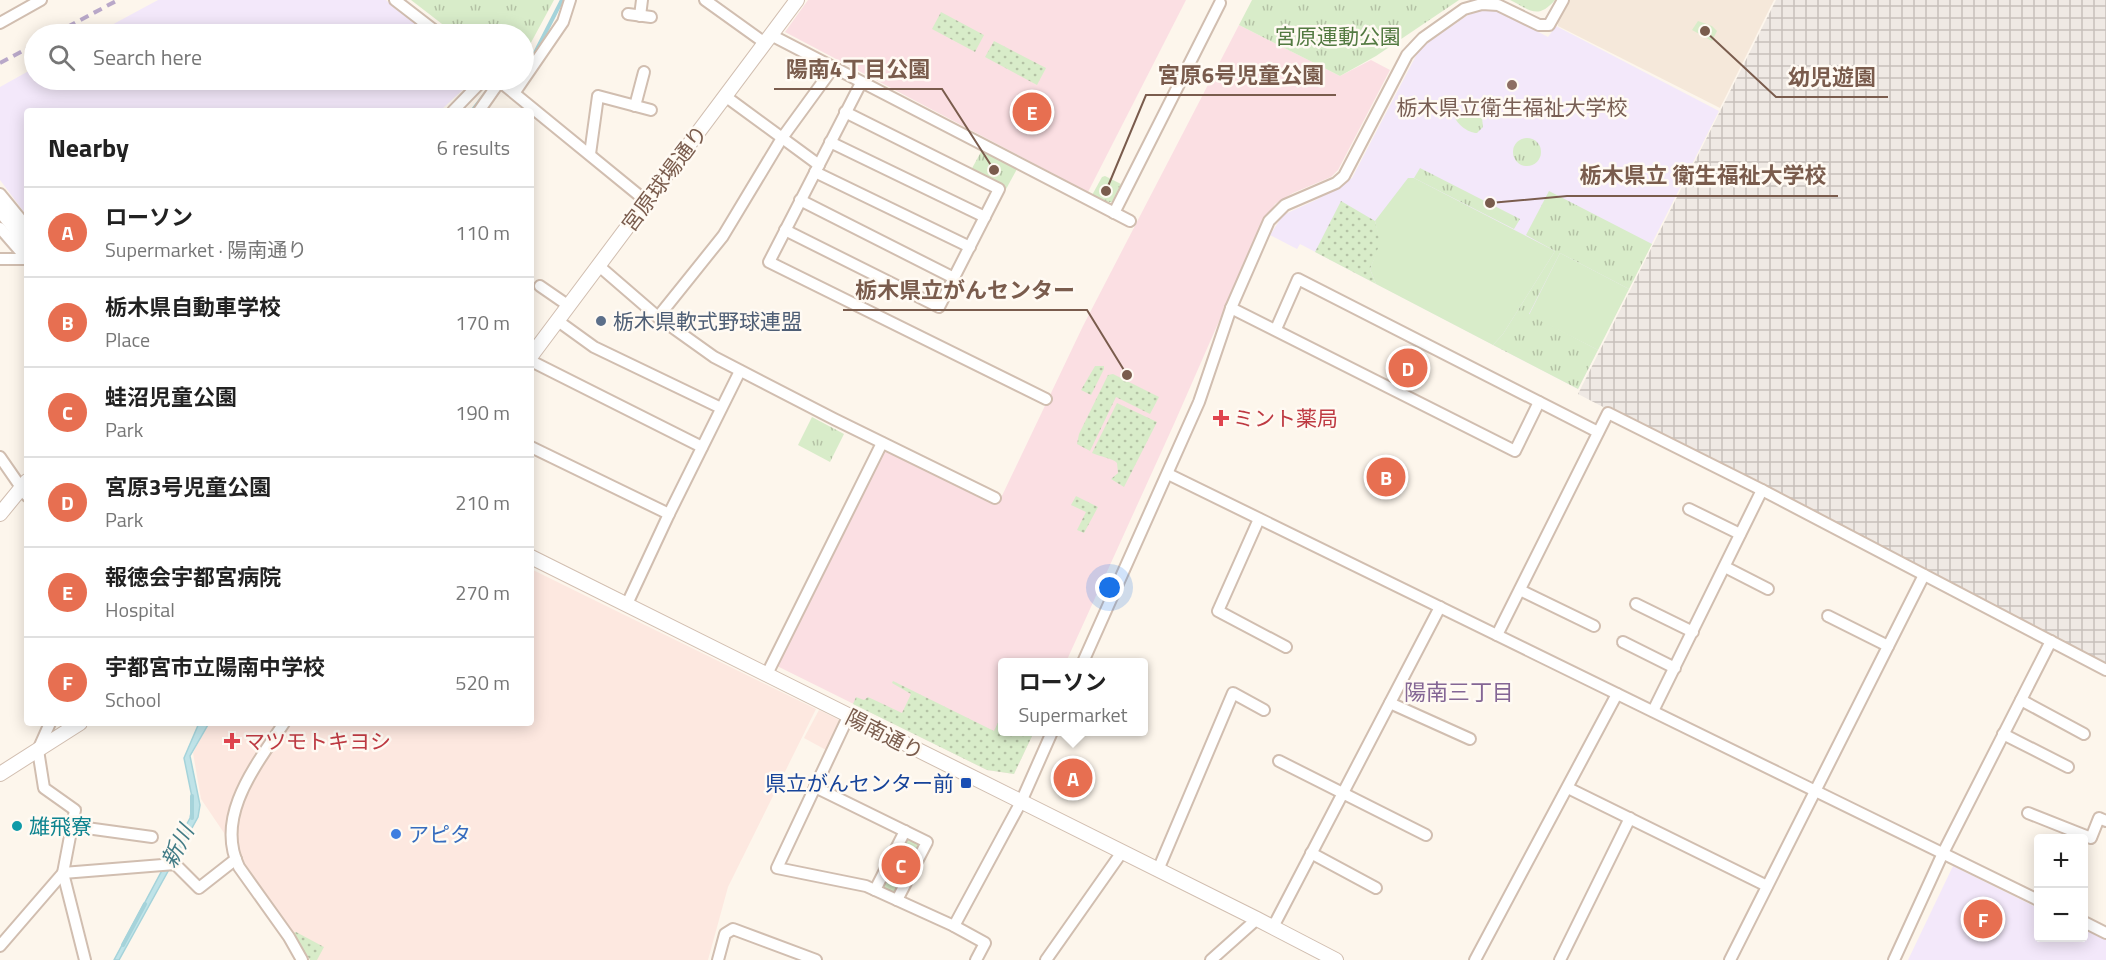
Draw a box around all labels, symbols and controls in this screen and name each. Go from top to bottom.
park label: 宮原運動公園 [1275,20,1401,52]
search box [24,24,534,90]
text: Search here [93,40,202,74]
icon: search [45,41,78,74]
callout: 陽南4丁目公園 [774,49,942,89]
text: 陽南4丁目公園 [786,52,930,86]
callout: 宮原6号児童公園 [1146,55,1336,95]
callout: 幼児遊園 [1776,57,1888,97]
text: 宮原6号児童公園 [1158,58,1324,92]
text: 幼児遊園 [1788,60,1876,94]
marker: 栃木県立衛生福祉大学校 [1505,78,1519,92]
pin: E [1012,90,1052,134]
place label: 栃木県立衛生福祉大学校 [1397,91,1628,123]
street label: 宮原球場通り [613,118,715,238]
text: Nearby [48,128,129,167]
text: 6 results [437,132,510,163]
callout: 栃木県立 衛生福祉大学校 [1567,156,1838,196]
text: 栃木県立 衛生福祉大学校 [1580,158,1826,192]
text: ローソン [105,200,193,234]
text: A [61,217,74,248]
text: 110 m [455,217,510,248]
text: Supermarket · 陽南通り [105,234,307,265]
callout: 栃木県立がんセンター [843,270,1087,310]
text: 栃木県立がんセンター [855,273,1075,307]
text: 栃木県自動車学校 [105,290,281,324]
place label: 栃木県軟式野球連盟 [613,305,802,337]
text: B [61,307,74,338]
text: 170 m [455,307,510,338]
marker: 栃木県軟式野球連盟 [594,314,608,328]
text: Place [105,324,150,355]
pin: D [1388,346,1428,391]
text: 蛙沼児童公園 [105,380,237,414]
text: C [62,397,73,428]
text: 190 m [455,397,510,428]
place label: ミント薬局 [1233,402,1338,434]
marker: ミント薬局 [1214,411,1228,425]
text: Park [105,414,143,445]
pin: B [1366,454,1406,500]
text: 宮原3号児童公園 [105,470,271,504]
text: D [61,487,74,518]
text: 210 m [455,487,510,518]
text: Park [105,504,143,535]
text: 報徳会宇都宮病院 [105,560,281,594]
your location [1095,573,1124,602]
text: E [62,577,73,608]
text: 270 m [455,577,510,608]
text: Hospital [105,594,175,625]
text: 宇都宮市立陽南中学校 [105,650,325,684]
popup [998,658,1148,736]
text: ローソン [1018,665,1106,699]
text: F [62,667,73,698]
text: 520 m [455,667,510,698]
district label: 陽南三丁目 [1404,675,1514,709]
text: School [105,684,161,715]
text: Supermarket [1018,699,1128,730]
street label: 陽南通り [840,701,930,767]
place label: マツモトキヨシ [244,725,391,757]
marker: マツモトキヨシ [225,734,239,748]
pin: A [1054,756,1092,800]
place label: 県立がんセンター前 [765,767,954,799]
marker: 県立がんセンター前 [959,776,973,790]
place label: 雄飛寮 [29,810,92,842]
water label: 新川 [152,817,203,873]
place label: アピタ [408,818,471,850]
marker: 雄飛寮 [10,819,24,833]
marker: アピタ [389,827,403,841]
map controls [2034,834,2088,942]
button: + [2034,834,2088,888]
pin: C [882,842,920,888]
button: − [2034,888,2088,942]
pin: F [1964,896,2002,942]

